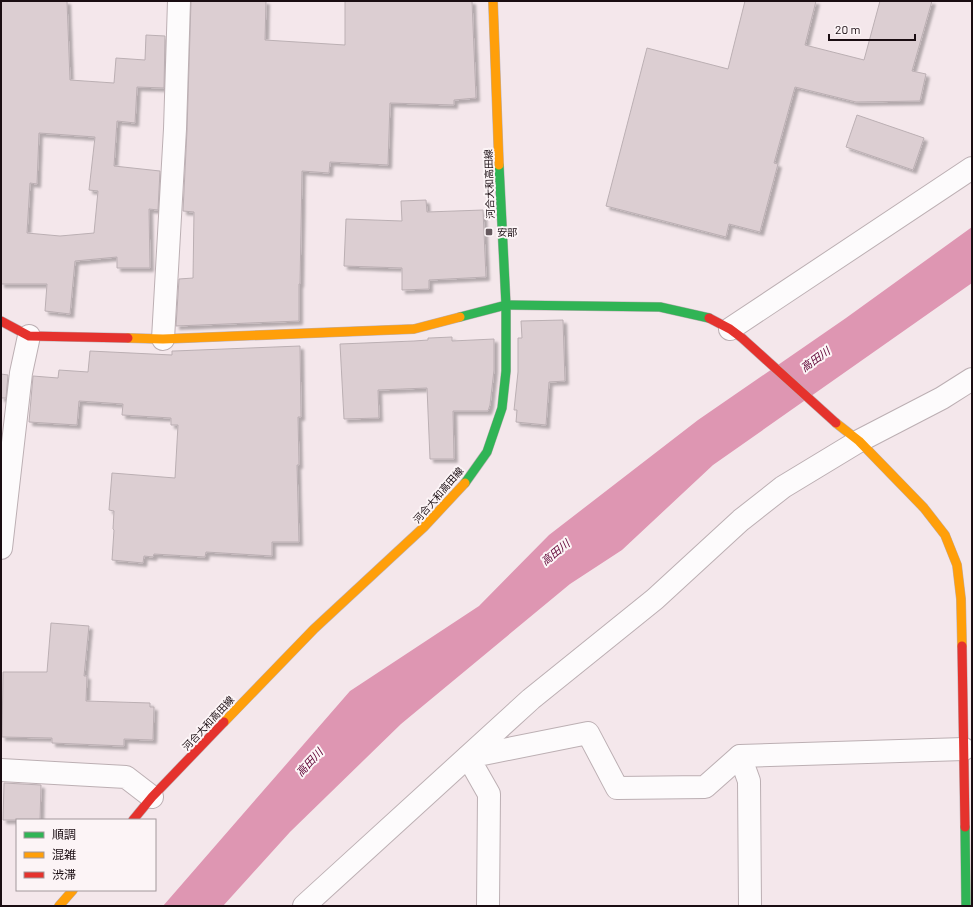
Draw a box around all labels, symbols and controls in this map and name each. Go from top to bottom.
scale bar [829,16,915,42]
text: 20 m [835,22,861,36]
street label: 河合大和高田線 [482,149,496,219]
place label: 安部 [497,226,517,238]
marker: 安部 [484,227,494,237]
water label: 高田川 [798,343,833,374]
street label: 河合大和高田線 [411,465,465,525]
water label: 高田川 [538,536,573,567]
street label: 河合大和高田線 [180,693,236,753]
water label: 高田川 [293,745,326,779]
legend [16,819,156,891]
text: 順調 [52,827,76,841]
text: 混雑 [52,847,76,861]
text: 渋滞 [52,867,76,881]

